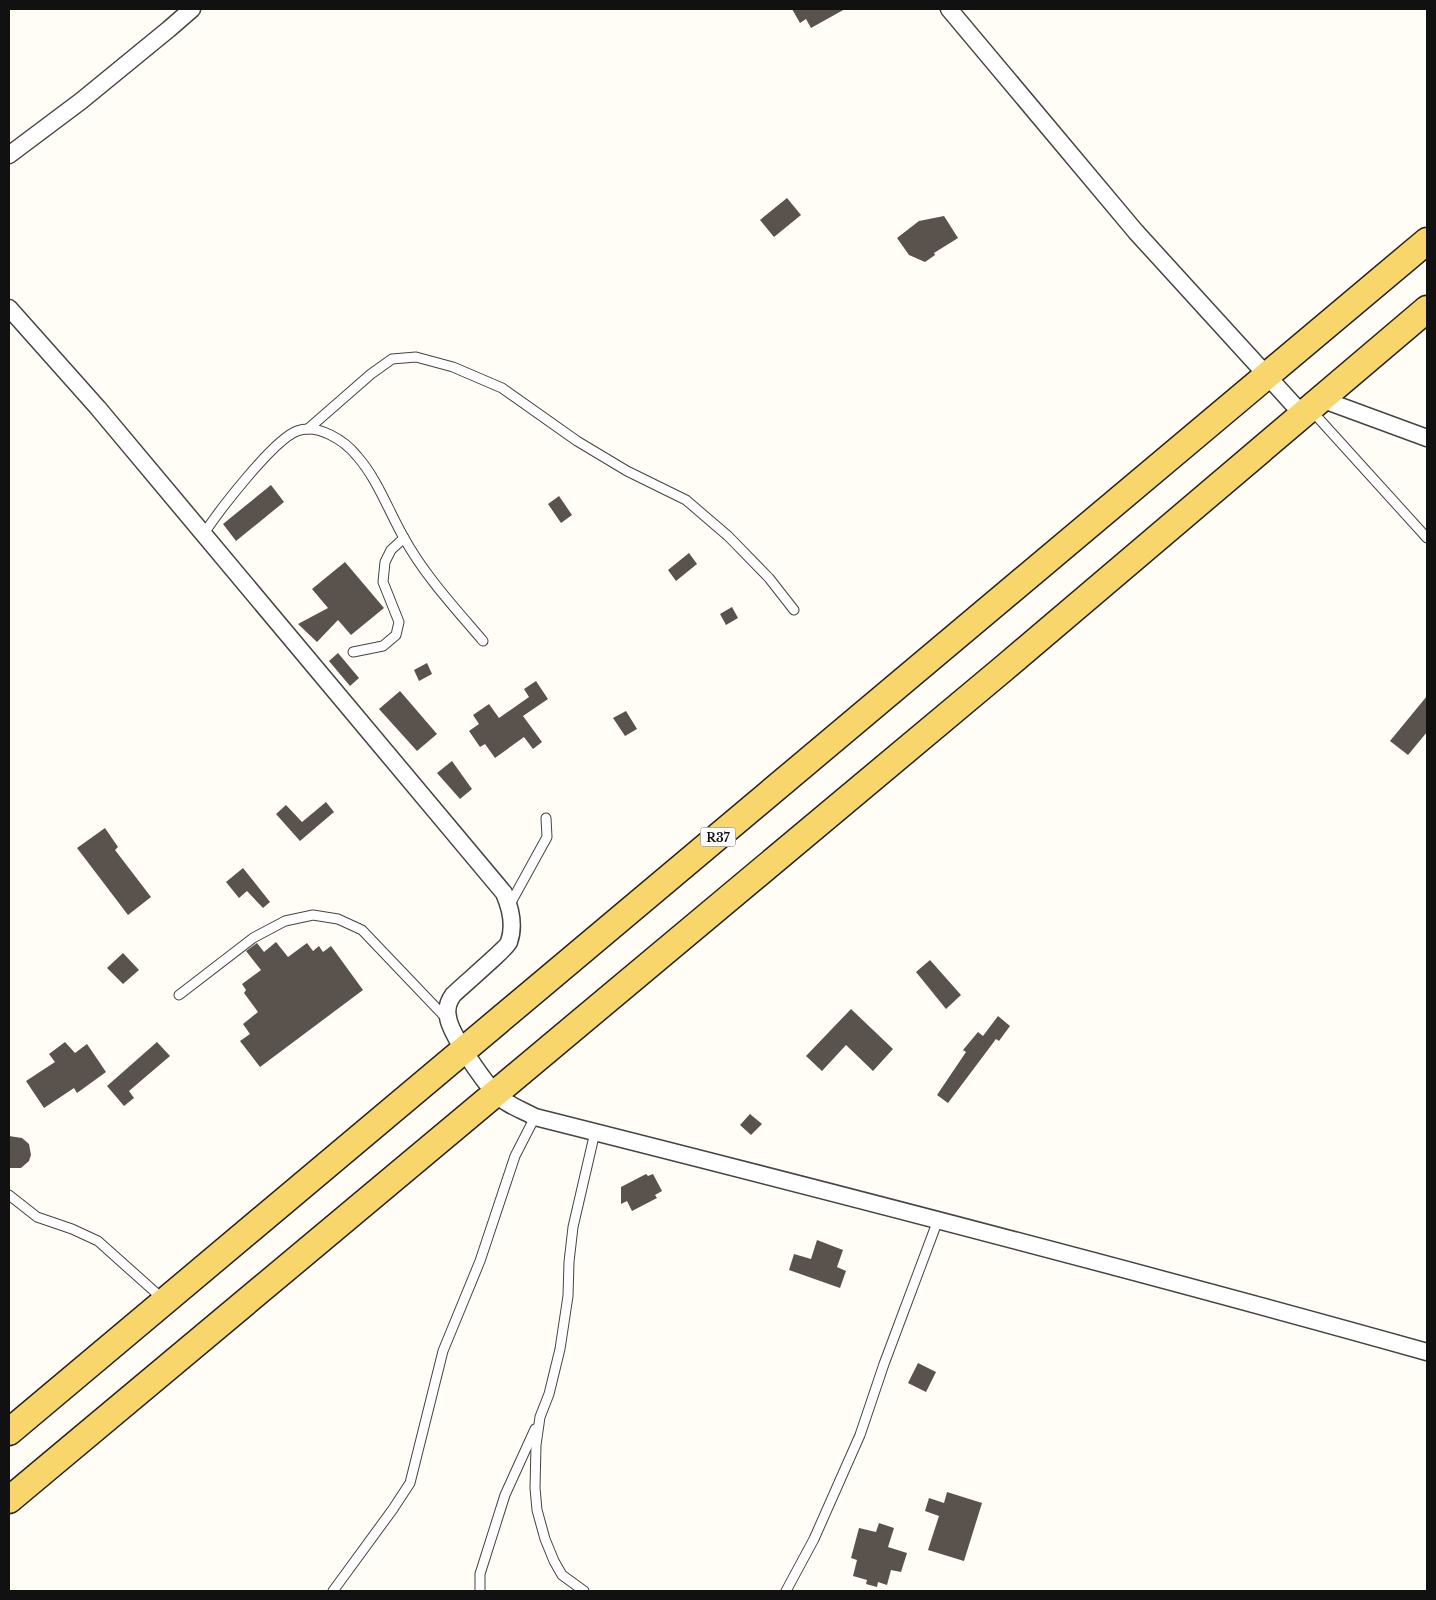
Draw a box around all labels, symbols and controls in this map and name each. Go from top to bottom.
road number: R37 [700,828,736,846]

